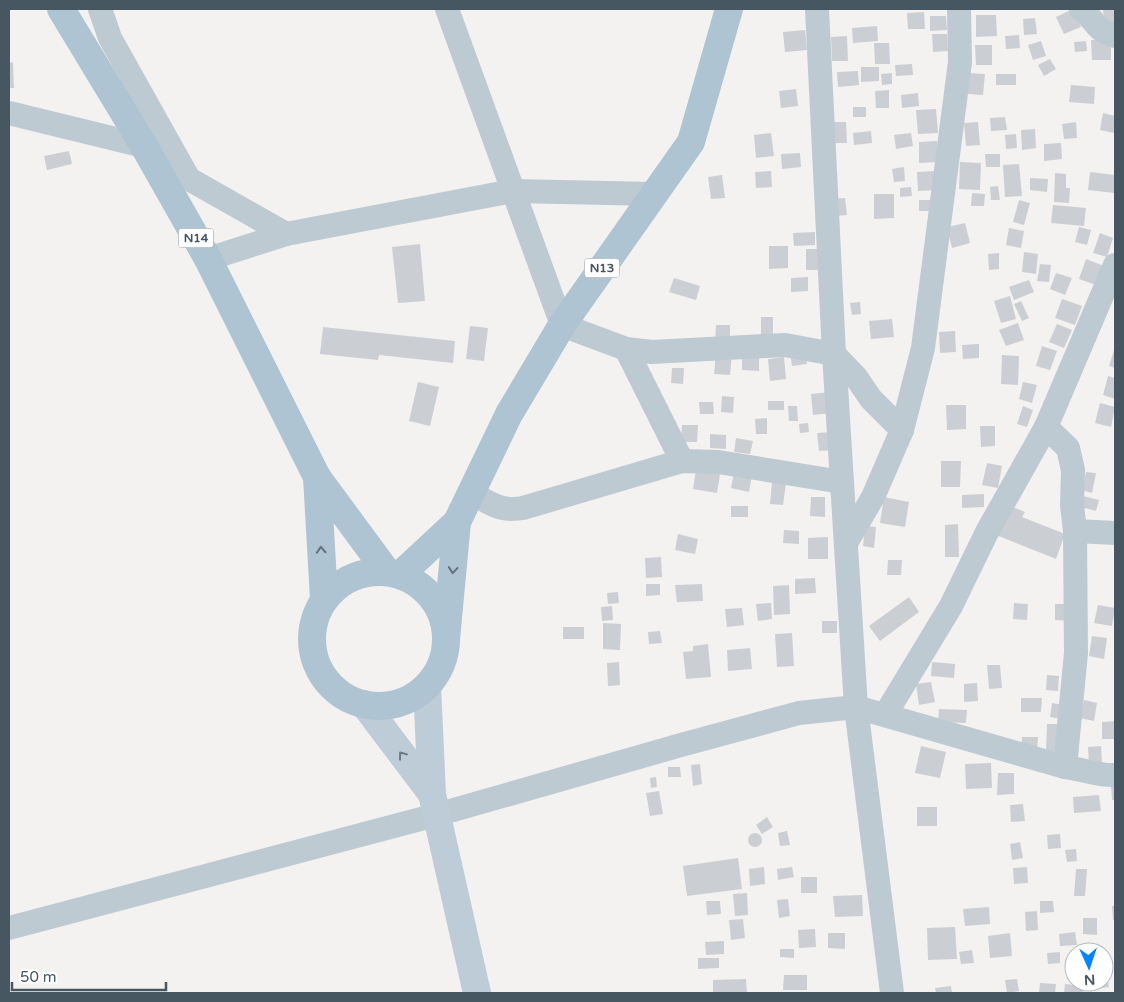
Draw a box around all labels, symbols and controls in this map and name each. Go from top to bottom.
road number: N14 [178,228,214,248]
road number: N13 [584,258,620,278]
one-way arrow [316,546,327,554]
one-way arrow [447,567,458,575]
one-way arrow [399,751,408,761]
north arrow [1064,942,1114,992]
scale bar [12,960,166,992]
text: 50 m [20,968,57,986]
text: N [1084,971,1096,988]

